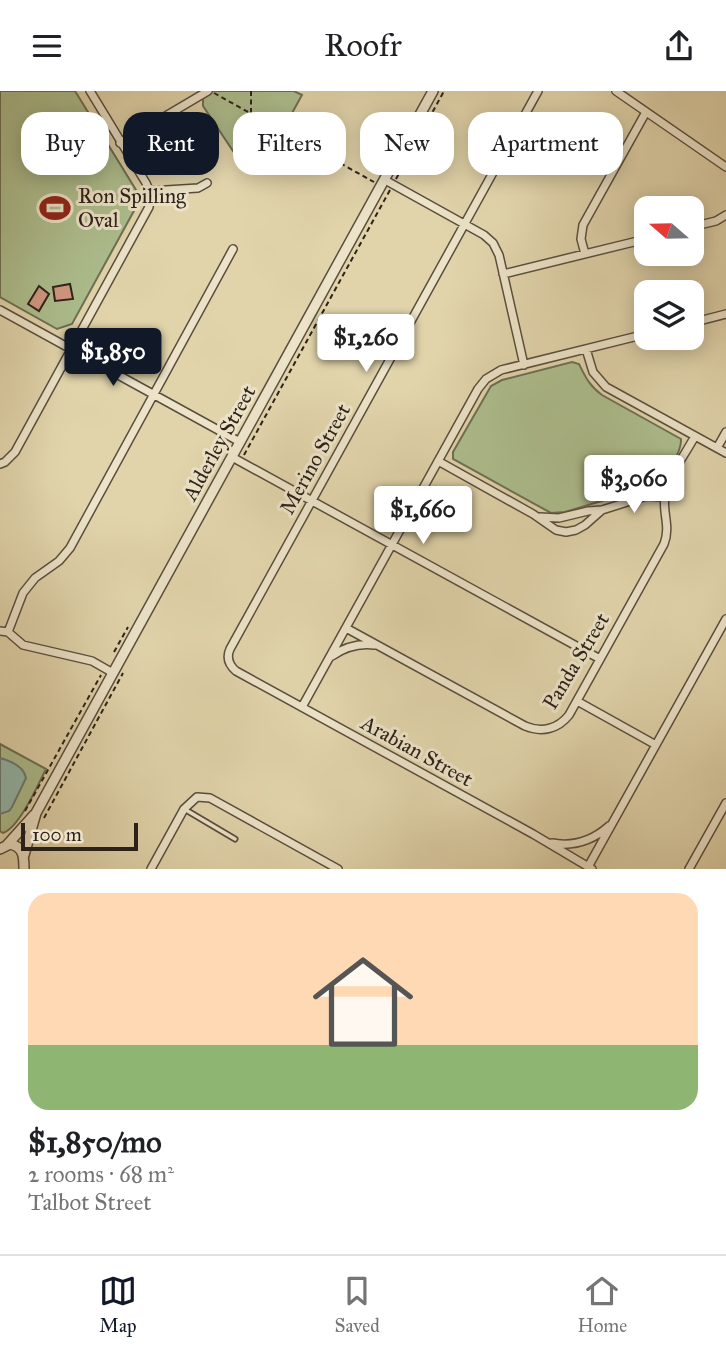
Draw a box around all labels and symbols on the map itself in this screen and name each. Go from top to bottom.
place label: Ron Spilling Oval [78,183,186,233]
sports icon: Ron Spilling Oval [38,191,72,225]
north arrow [634,196,704,266]
pin: $1,260 [309,315,423,374]
pin: $1,850 [56,329,170,388]
street label: Alderley Street [176,380,262,506]
street label: Merino Street [274,399,356,519]
pin: $3,060 [577,455,691,515]
pin: $1,660 [366,487,480,546]
street label: Panda Street [537,608,615,714]
street label: Arabian Street [356,709,478,793]
scale bar [21,820,138,852]

